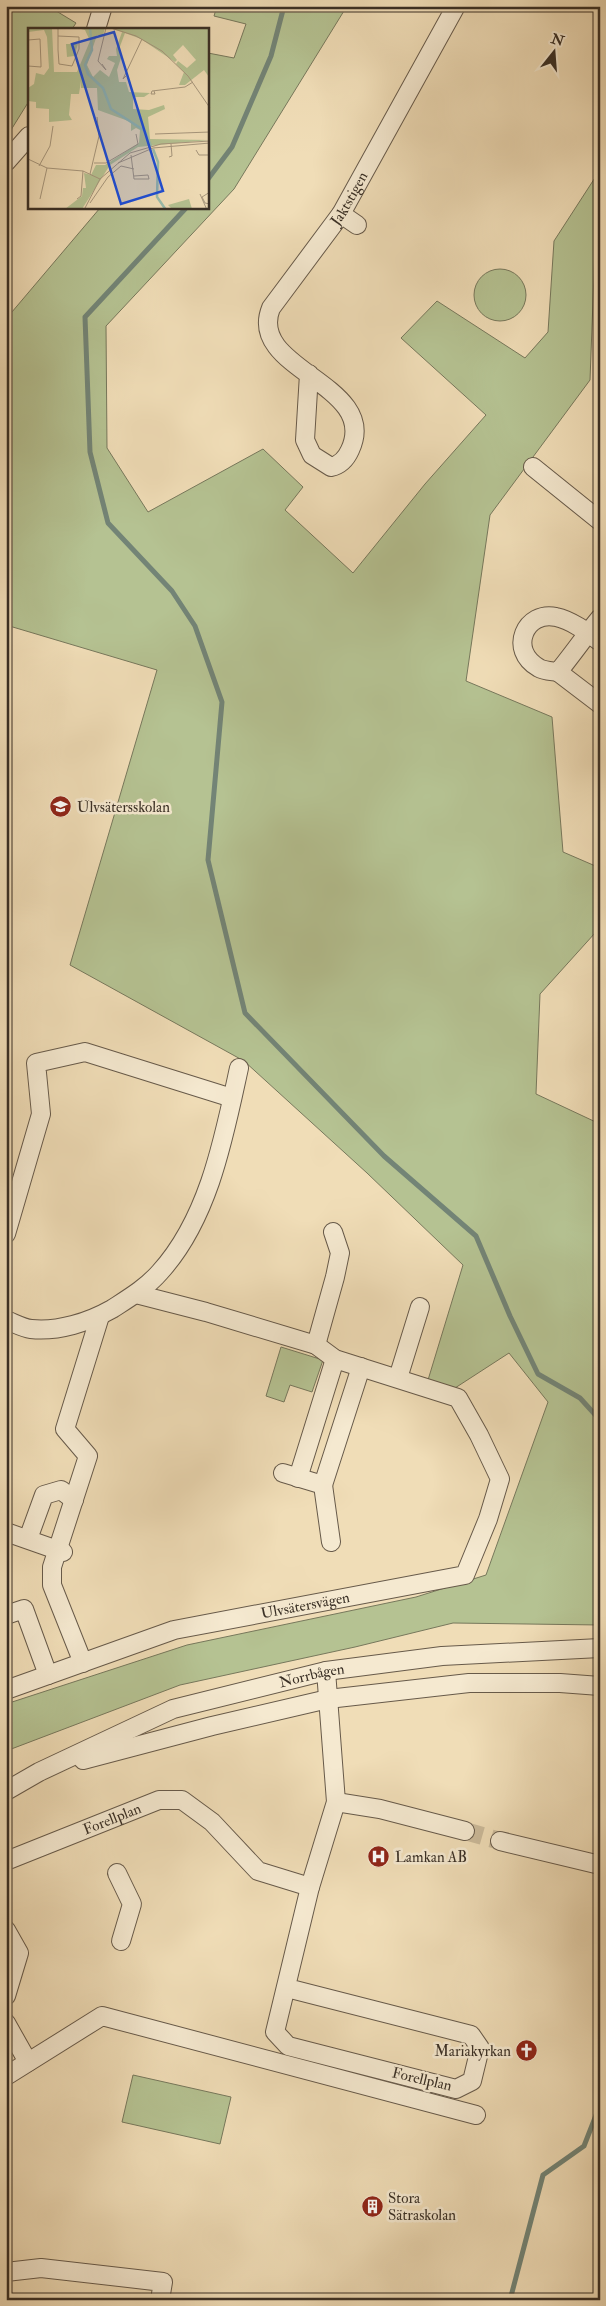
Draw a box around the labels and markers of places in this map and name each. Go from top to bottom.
school or university icon: Ulvsätersskolan [49,795,73,819]
place label: Ulvsätersskolan [77,798,170,817]
hospital icon: Lamkan AB [367,1845,391,1869]
place label: Lamkan AB [395,1848,467,1867]
church icon: Mariakyrkan [515,2039,539,2063]
place label: Mariakyrkan [434,2042,511,2061]
place label: Stora Sätraskolan [388,2189,456,2225]
building icon: Stora Sätraskolan [360,2195,384,2219]

